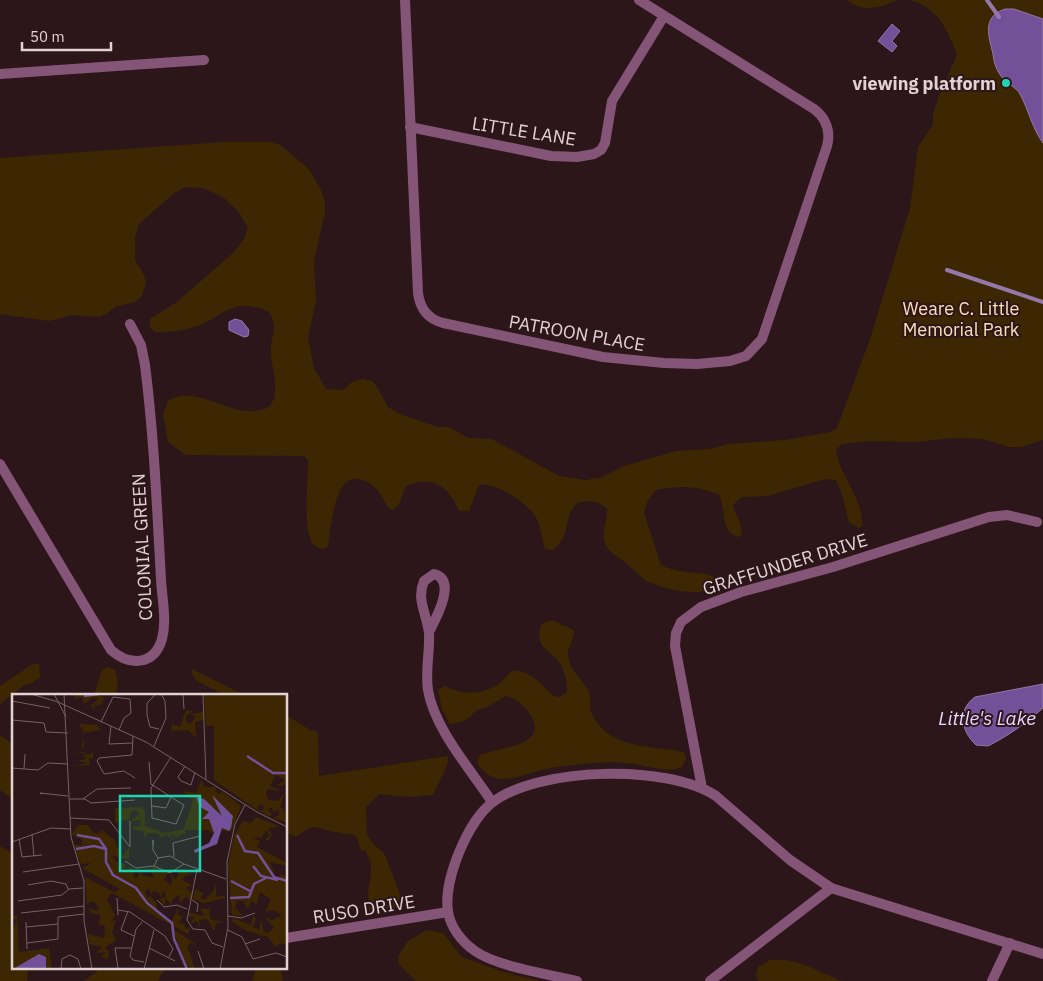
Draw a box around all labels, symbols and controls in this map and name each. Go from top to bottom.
scale bar [22,20,111,52]
text: 50 m [30,27,65,46]
place label: viewing platform [853,72,996,95]
marker: viewing platform [1000,77,1012,89]
street label: LITTLE LANE [470,111,578,151]
park label: Weare C. Little Memorial Park [903,297,1020,341]
street label: PATROON PLACE [507,310,647,356]
street label: COLONIAL GREEN [127,473,157,621]
street label: GRAFFUNDER DRIVE [700,528,870,600]
inset map [12,694,288,968]
water label: Little's Lake [938,706,1036,730]
street label: RUSO DRIVE [311,890,417,928]

